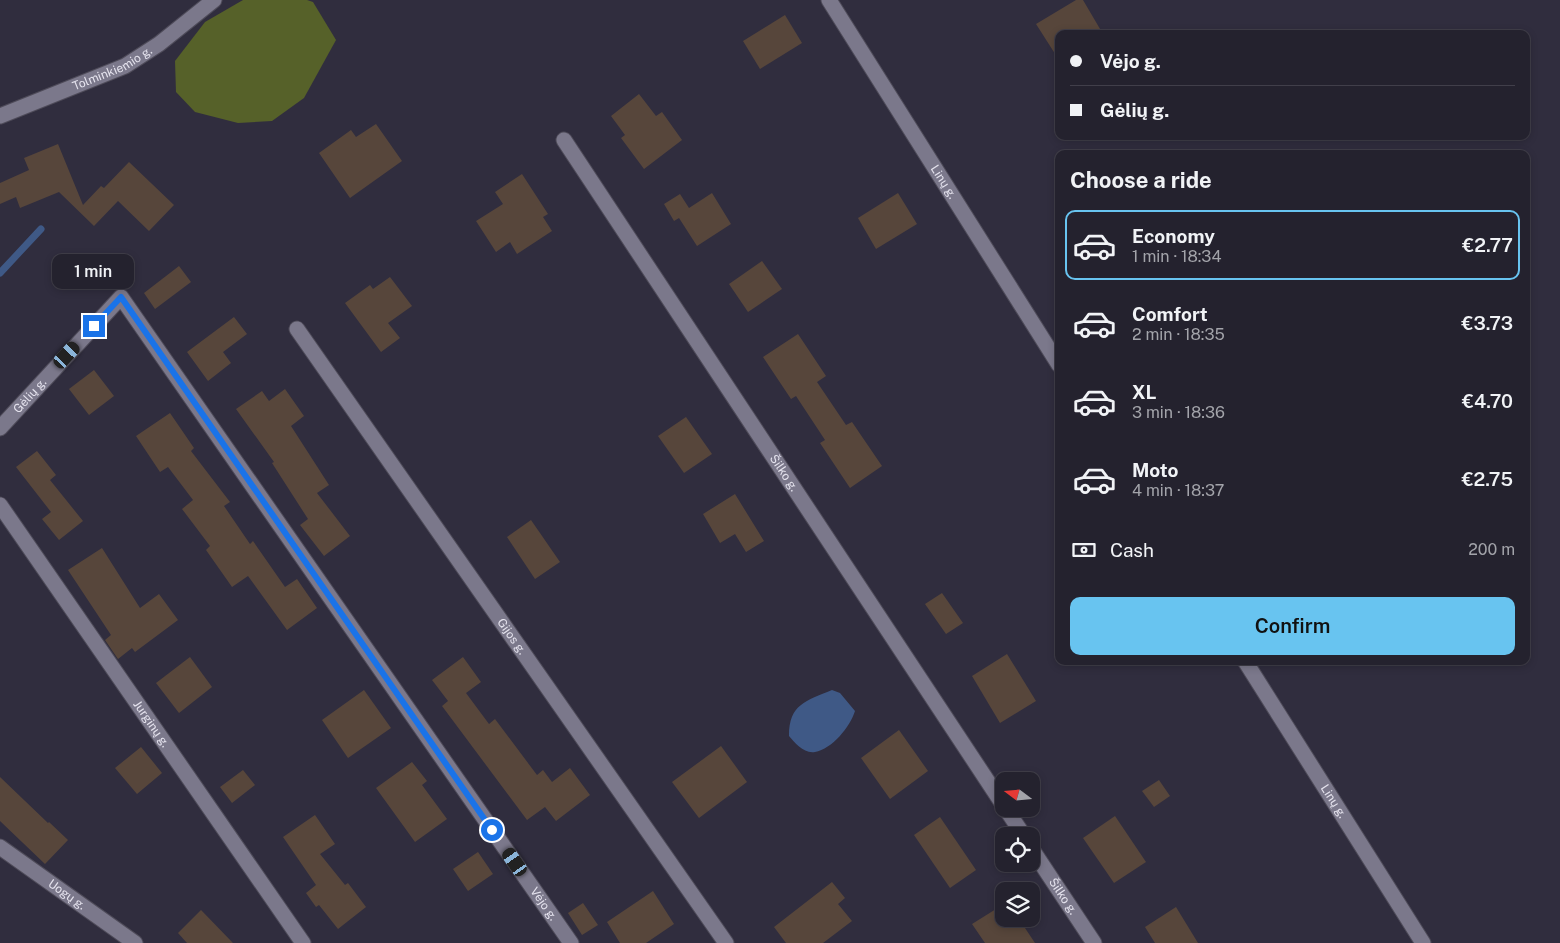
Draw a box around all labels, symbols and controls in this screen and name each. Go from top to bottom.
street label: Tolminkiemio g. [70,43,155,93]
text: Vėjo g. [1100,50,1161,72]
text: Gėlių g. [1100,99,1169,121]
street label: Linų g. [928,163,959,201]
text: Choose a ride [1070,167,1212,193]
icon: car [1072,223,1117,268]
text: Economy [1132,225,1215,247]
text: €2.77 [1462,234,1513,256]
text: 1 min · 18:34 [1132,247,1221,266]
callout: 1 min [53,254,135,288]
text: 1 min [74,262,112,281]
icon: car [1072,301,1117,346]
text: Comfort [1132,303,1208,325]
text: €3.73 [1462,312,1513,334]
route end [83,315,105,337]
text: 2 min · 18:35 [1132,325,1225,344]
car [51,339,82,371]
street label: Gėlių g. [10,375,49,416]
icon: car [1072,379,1117,424]
text: XL [1132,381,1157,403]
text: €4.70 [1462,390,1513,412]
text: 3 min · 18:36 [1132,403,1225,422]
street label: Šilko g. [767,452,801,494]
icon: car [1072,457,1117,502]
text: Moto [1132,459,1178,481]
text: €2.75 [1462,468,1513,490]
text: 4 min · 18:37 [1132,481,1224,500]
icon: cash [1070,536,1098,564]
text: Cash [1110,539,1154,561]
text: 200 m [1468,540,1515,559]
button: Confirm [1070,597,1515,655]
street label: Gijos g. [494,616,529,657]
street label: Jurginų g. [130,698,172,750]
north arrow [995,772,1040,818]
map controls [995,772,1040,927]
street label: Linų g. [1318,782,1349,821]
route start [481,819,503,841]
button: locate [995,827,1040,872]
car [500,845,529,879]
street label: Šilko g. [1046,875,1080,917]
street label: Uogų g. [45,876,88,913]
button: layers [995,882,1040,927]
street label: Vėjo g. [527,885,560,923]

